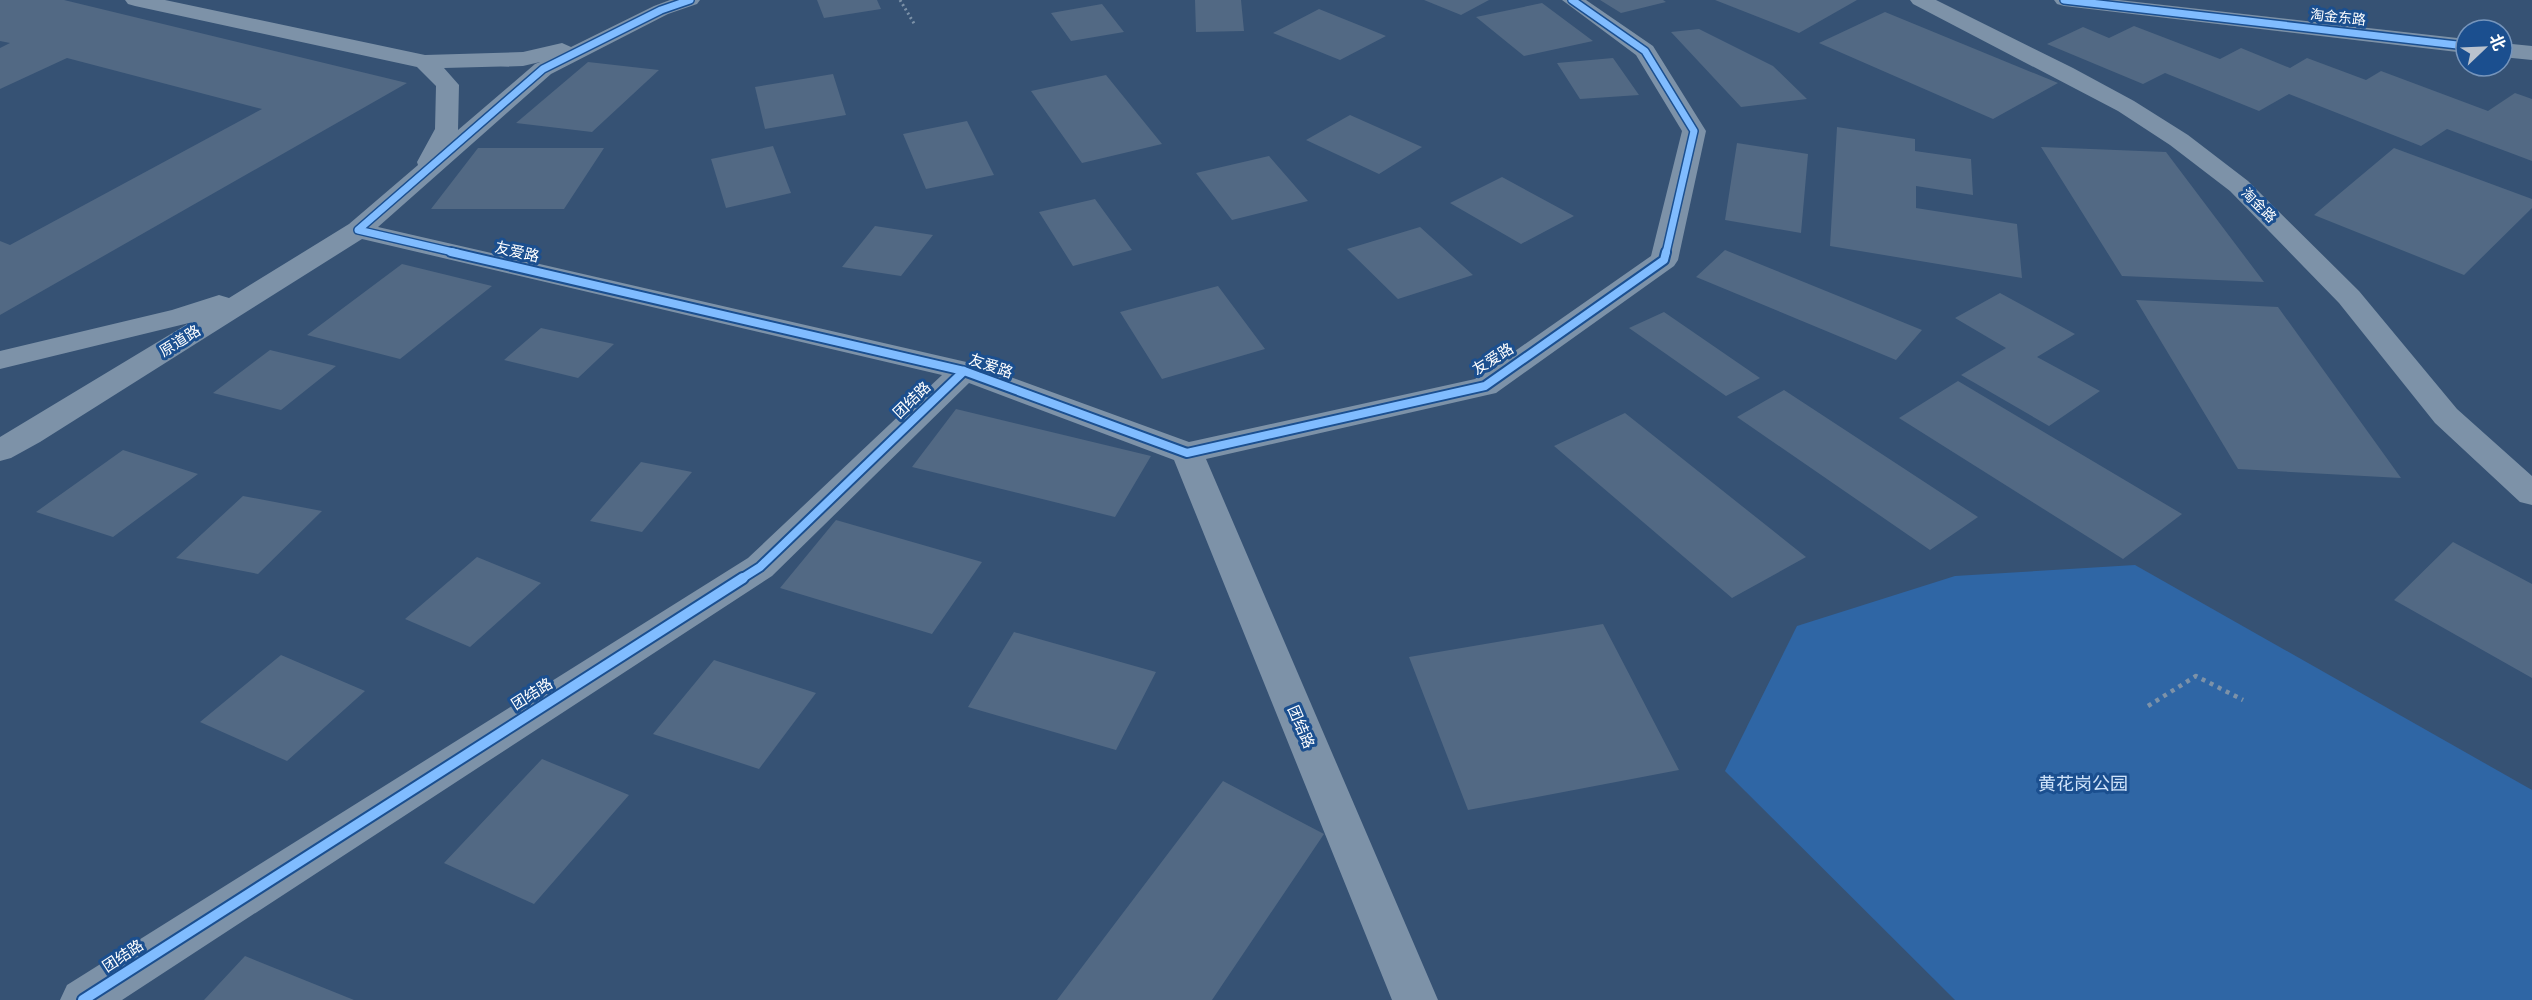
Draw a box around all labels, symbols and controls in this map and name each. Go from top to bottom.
street label: 淘金东路 [2309,6,2367,29]
north arrow [2454,18,2514,78]
text: 北 [2485,31,2509,54]
street label: 淘金路 [2238,184,2280,226]
street label: 友爱路 [493,238,541,266]
street label: 原道路 [156,321,204,361]
street label: 友爱路 [1469,339,1517,379]
street label: 友爱路 [967,350,1015,382]
street label: 团结路 [890,378,934,422]
street label: 团结路 [508,674,556,714]
street label: 团结路 [1284,703,1318,751]
park label: 黄花岗公园 [2038,773,2128,795]
street label: 团结路 [99,936,147,976]

